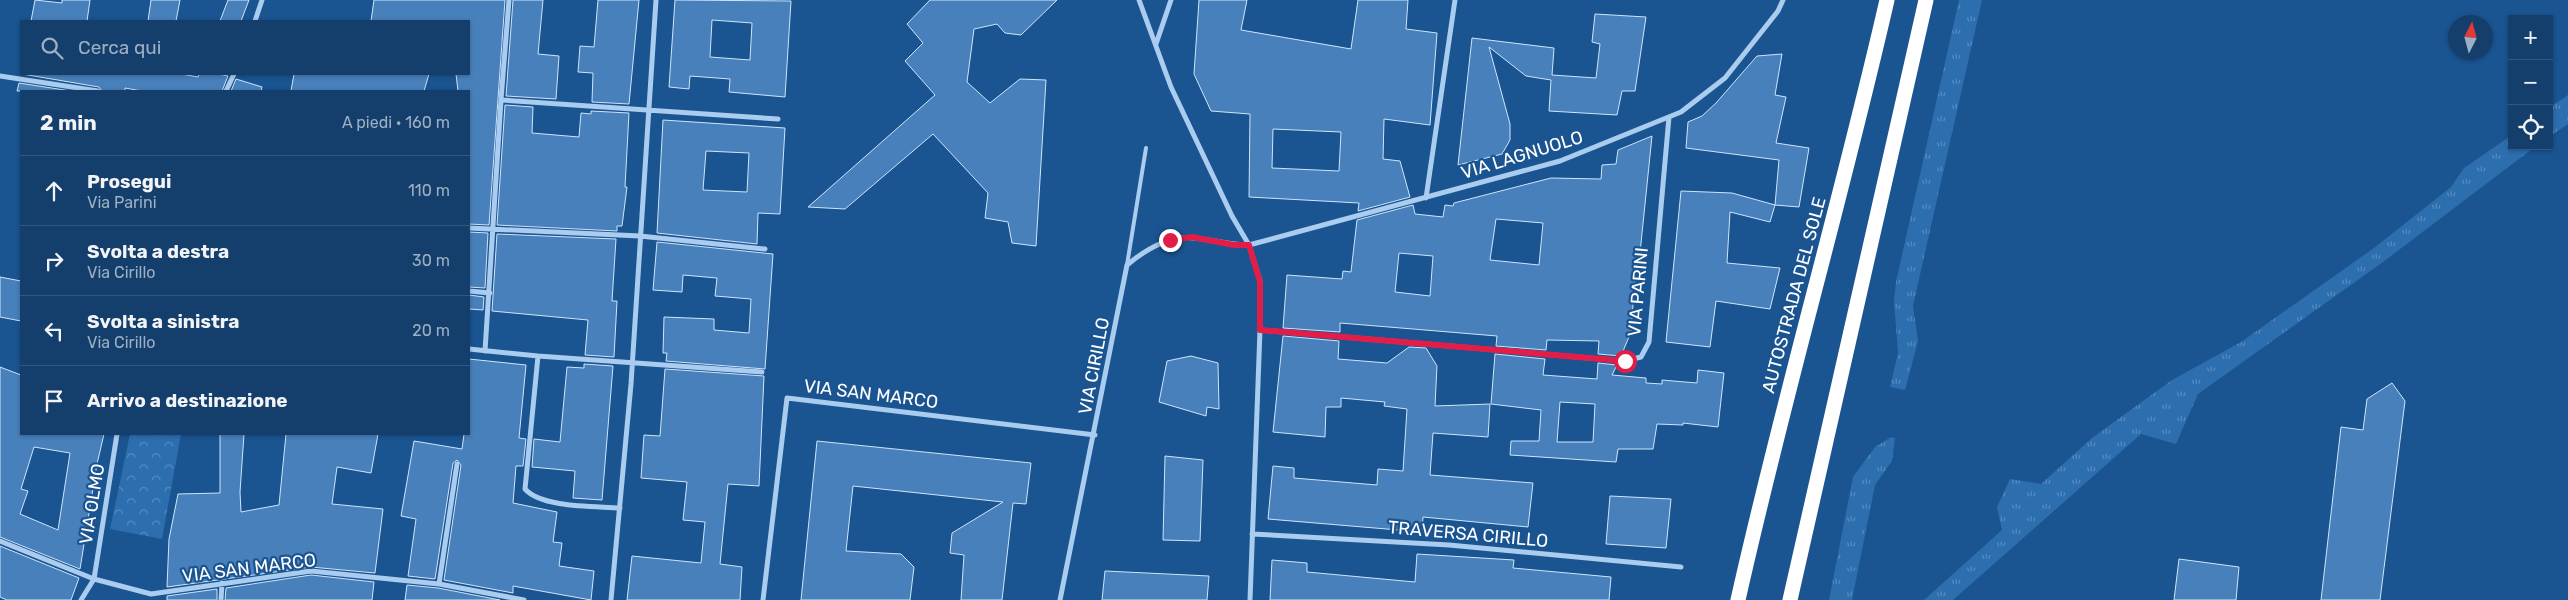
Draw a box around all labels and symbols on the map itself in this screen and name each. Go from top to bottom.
north arrow [2448,15,2493,60]
street label: VIA LAGNUOLO [1458,126,1586,184]
street label: AUTOSTRADA DEL SOLE [1757,195,1831,395]
route end [1159,229,1182,252]
street label: VIA PARINI [1623,246,1653,338]
street label: VIA CIRILLO [1074,316,1114,416]
route start [1614,350,1637,373]
street label: VIA SAN MARCO [803,375,939,413]
street label: VIA OLMO [75,462,109,546]
street label: TRAVERSA CIRILLO [1387,516,1549,552]
street label: VIA SAN MARCO [181,549,317,587]

